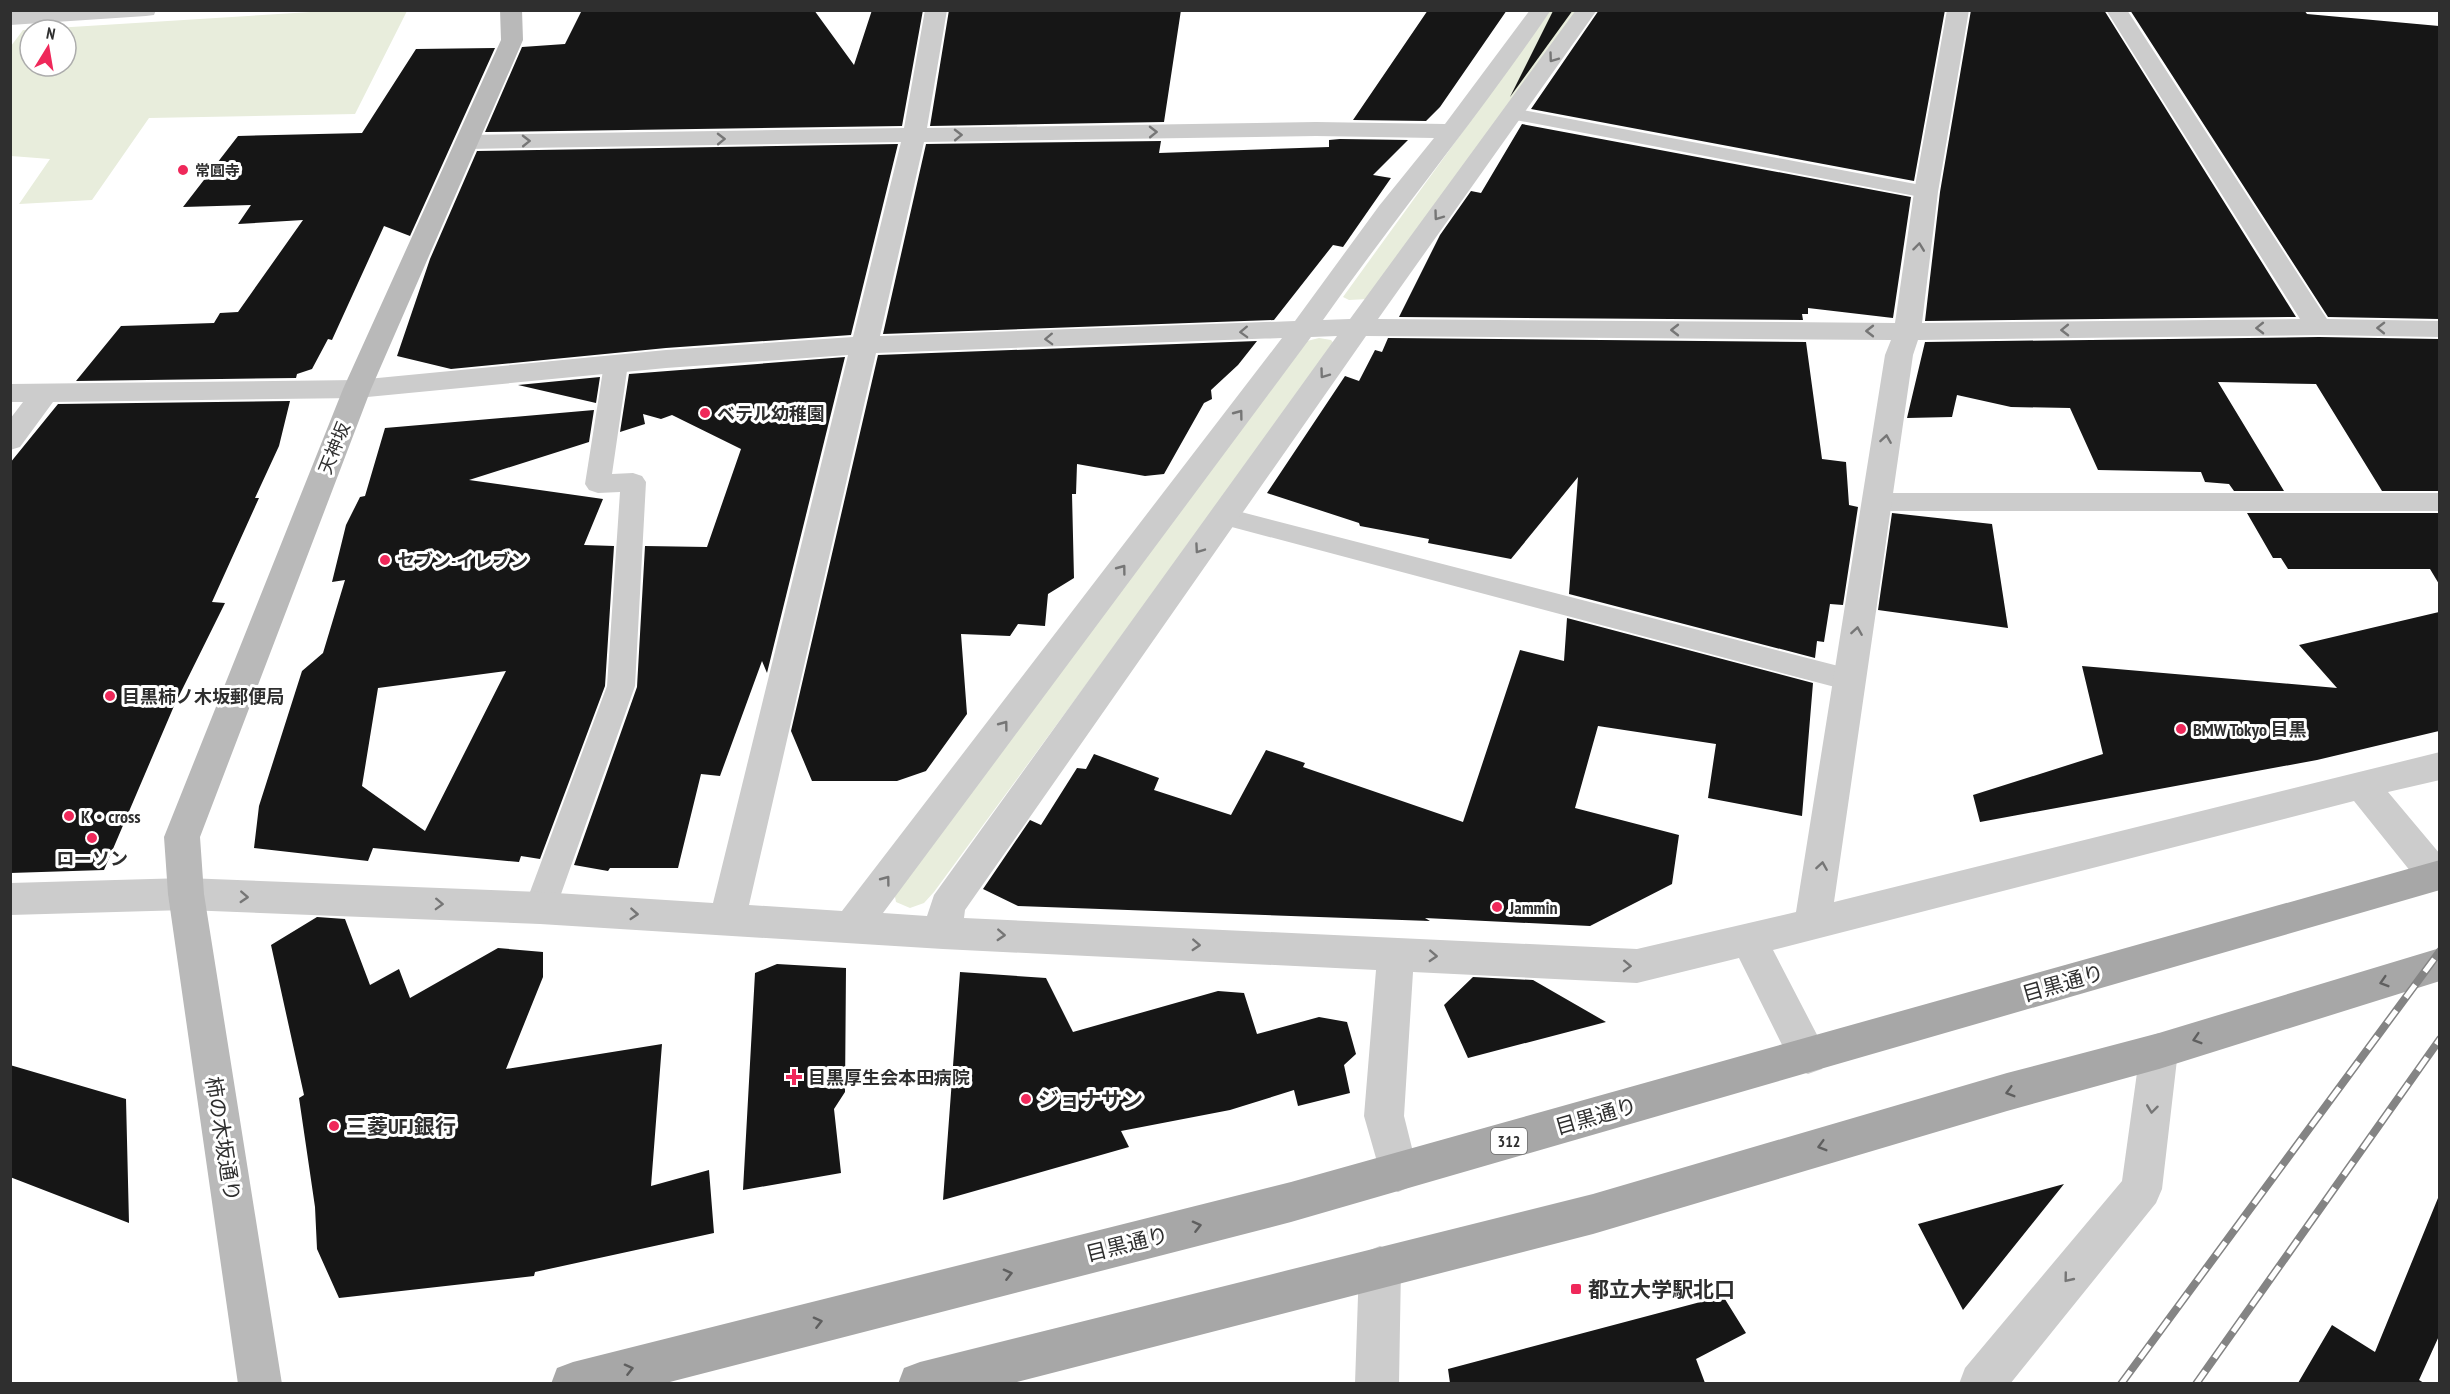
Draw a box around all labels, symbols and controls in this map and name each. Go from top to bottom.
north arrow [18,18,78,78]
text: N [45,23,57,44]
one-way arrow [1549,51,1560,62]
one-way arrow [1148,125,1157,138]
one-way arrow [953,129,962,141]
one-way arrow [716,132,725,145]
one-way arrow [521,135,530,148]
place label: 常圓寺 [195,161,240,180]
marker: 常圓寺 [176,163,190,177]
one-way arrow [1435,209,1446,220]
one-way arrow [1912,242,1924,251]
one-way arrow [2256,322,2265,334]
one-way arrow [2377,322,2386,334]
one-way arrow [1671,324,1680,336]
one-way arrow [2061,324,2070,336]
one-way arrow [1866,325,1875,337]
one-way arrow [1239,326,1248,338]
one-way arrow [1044,332,1053,345]
one-way arrow [1321,367,1332,378]
place label: ベテル幼稚園 [717,402,825,425]
marker: ベテル幼稚園 [698,406,712,420]
one-way arrow [1232,409,1243,420]
street label: 天神坂 [313,419,355,477]
one-way arrow [1880,434,1892,443]
one-way arrow [1195,543,1206,554]
place label: セブン-イレブン [397,549,528,572]
marker: セブン-イレブン [378,553,392,567]
one-way arrow [1114,565,1125,576]
one-way arrow [1851,627,1863,636]
place label: 目黒柿ノ木坂郵便局 [122,685,284,708]
marker: 目黒柿ノ木坂郵便局 [103,689,117,703]
place label: BMW Tokyo 目黒 [2193,718,2307,741]
one-way arrow [997,720,1008,731]
marker: BMW Tokyo 目黒 [2174,722,2188,736]
place label: K・cross [81,805,141,828]
marker: K・cross [62,809,76,823]
marker: ローソン [85,831,99,845]
place label: ローソン [56,847,128,870]
one-way arrow [1815,861,1827,870]
one-way arrow [879,876,890,887]
one-way arrow [239,891,248,904]
place label: Jammin [1508,896,1558,919]
one-way arrow [434,898,443,911]
marker: Jammin [1490,900,1504,914]
one-way arrow [629,907,638,920]
one-way arrow [997,929,1006,942]
one-way arrow [1191,938,1200,951]
one-way arrow [1428,949,1437,962]
street label: 目黒通り [2019,958,2107,1008]
one-way arrow [1623,959,1632,972]
one-way arrow [2379,975,2390,987]
one-way arrow [2192,1032,2203,1045]
place label: 目黒厚生会本田病院 [808,1066,970,1089]
marker: 目黒厚生会本田病院 [785,1068,803,1086]
street label: 柿の木坂通り [200,1075,246,1203]
one-way arrow [2005,1084,2015,1097]
place label: ジョナサン [1038,1086,1143,1113]
street label: 目黒通り [1552,1091,1640,1141]
marker: ジョナサン [1019,1092,1033,1106]
one-way arrow [2146,1105,2159,1114]
place label: 三菱UFJ銀行 [346,1113,456,1140]
marker: 三菱UFJ銀行 [327,1119,341,1133]
road number: 312 [1491,1128,1527,1154]
one-way arrow [1817,1139,1828,1151]
street label: 目黒通り [1083,1221,1171,1267]
one-way arrow [1191,1221,1201,1234]
one-way arrow [1002,1269,1012,1281]
one-way arrow [2064,1271,2075,1282]
place label: 都立大学駅北口 [1588,1276,1735,1303]
marker: 都立大学駅北口 [1569,1282,1583,1296]
one-way arrow [813,1316,823,1329]
one-way arrow [624,1364,634,1377]

